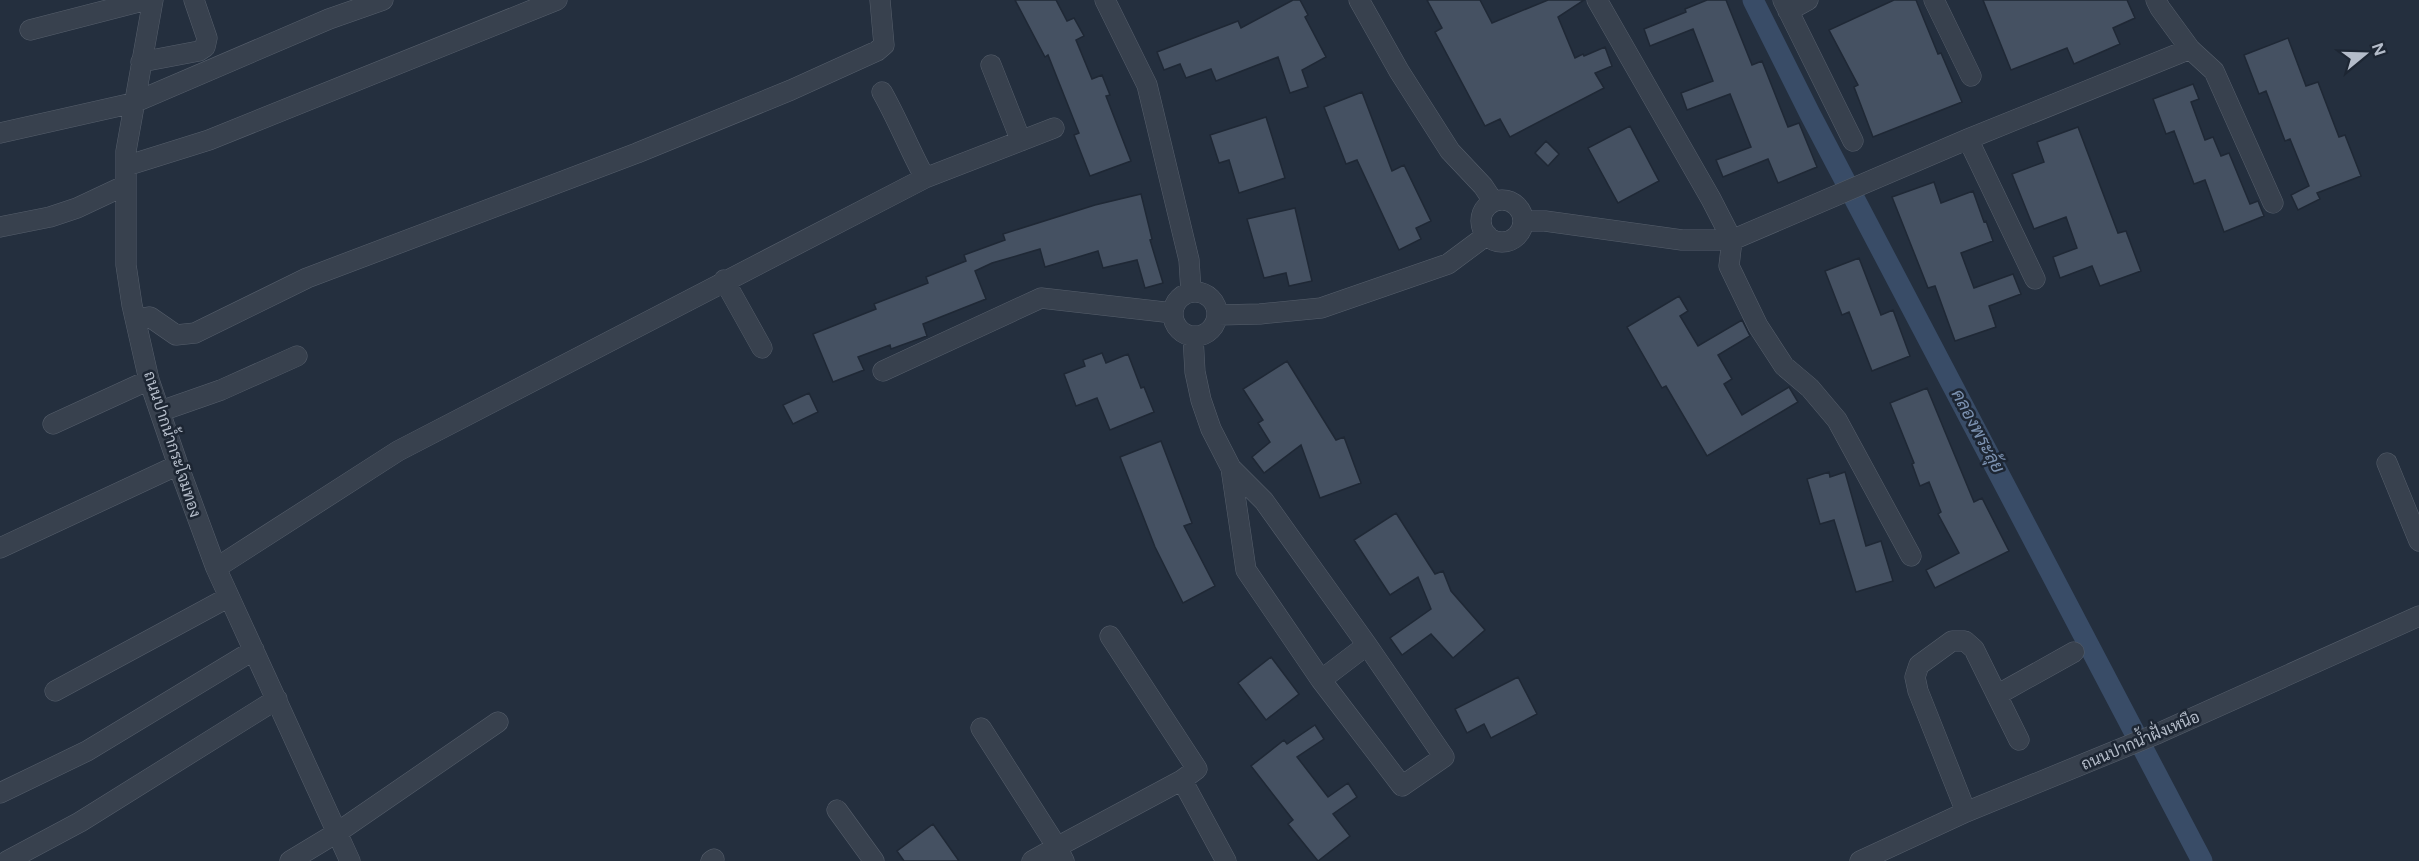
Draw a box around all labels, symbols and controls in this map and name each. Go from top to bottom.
north arrow [2335,24,2395,84]
text: N [2368,40,2390,58]
street label: ถนนปากน้ำกระโจมทอง [140,367,210,520]
water label: คลองพระลุ้ย [1946,385,2010,477]
street label: ถนนปากน้ำฝั่งเหนือ [2076,702,2202,774]

